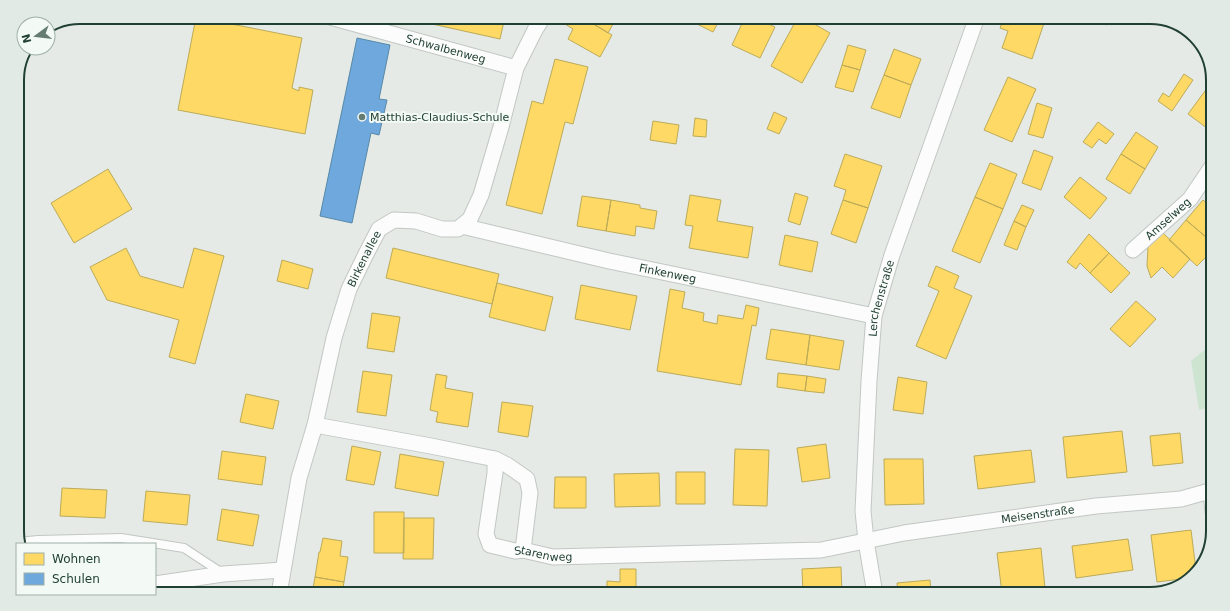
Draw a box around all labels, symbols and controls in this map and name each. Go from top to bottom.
north arrow [16,16,56,56]
text: N [19,32,34,45]
street label: Schwalbenweg [404,32,487,66]
place label: Matthias-Claudius-Schule [370,111,510,124]
marker: Matthias-Claudius-Schule [357,112,367,122]
street label: Amselweg [1143,195,1194,243]
street label: Birkenallee [345,229,384,289]
street label: Lerchenstraße [866,258,897,337]
street label: Finkenweg [638,261,697,286]
street label: Meisenstraße [1000,503,1076,526]
legend [16,543,156,595]
street label: Starenweg [514,544,572,564]
text: Wohnen [52,552,101,566]
text: Schulen [52,572,100,586]

